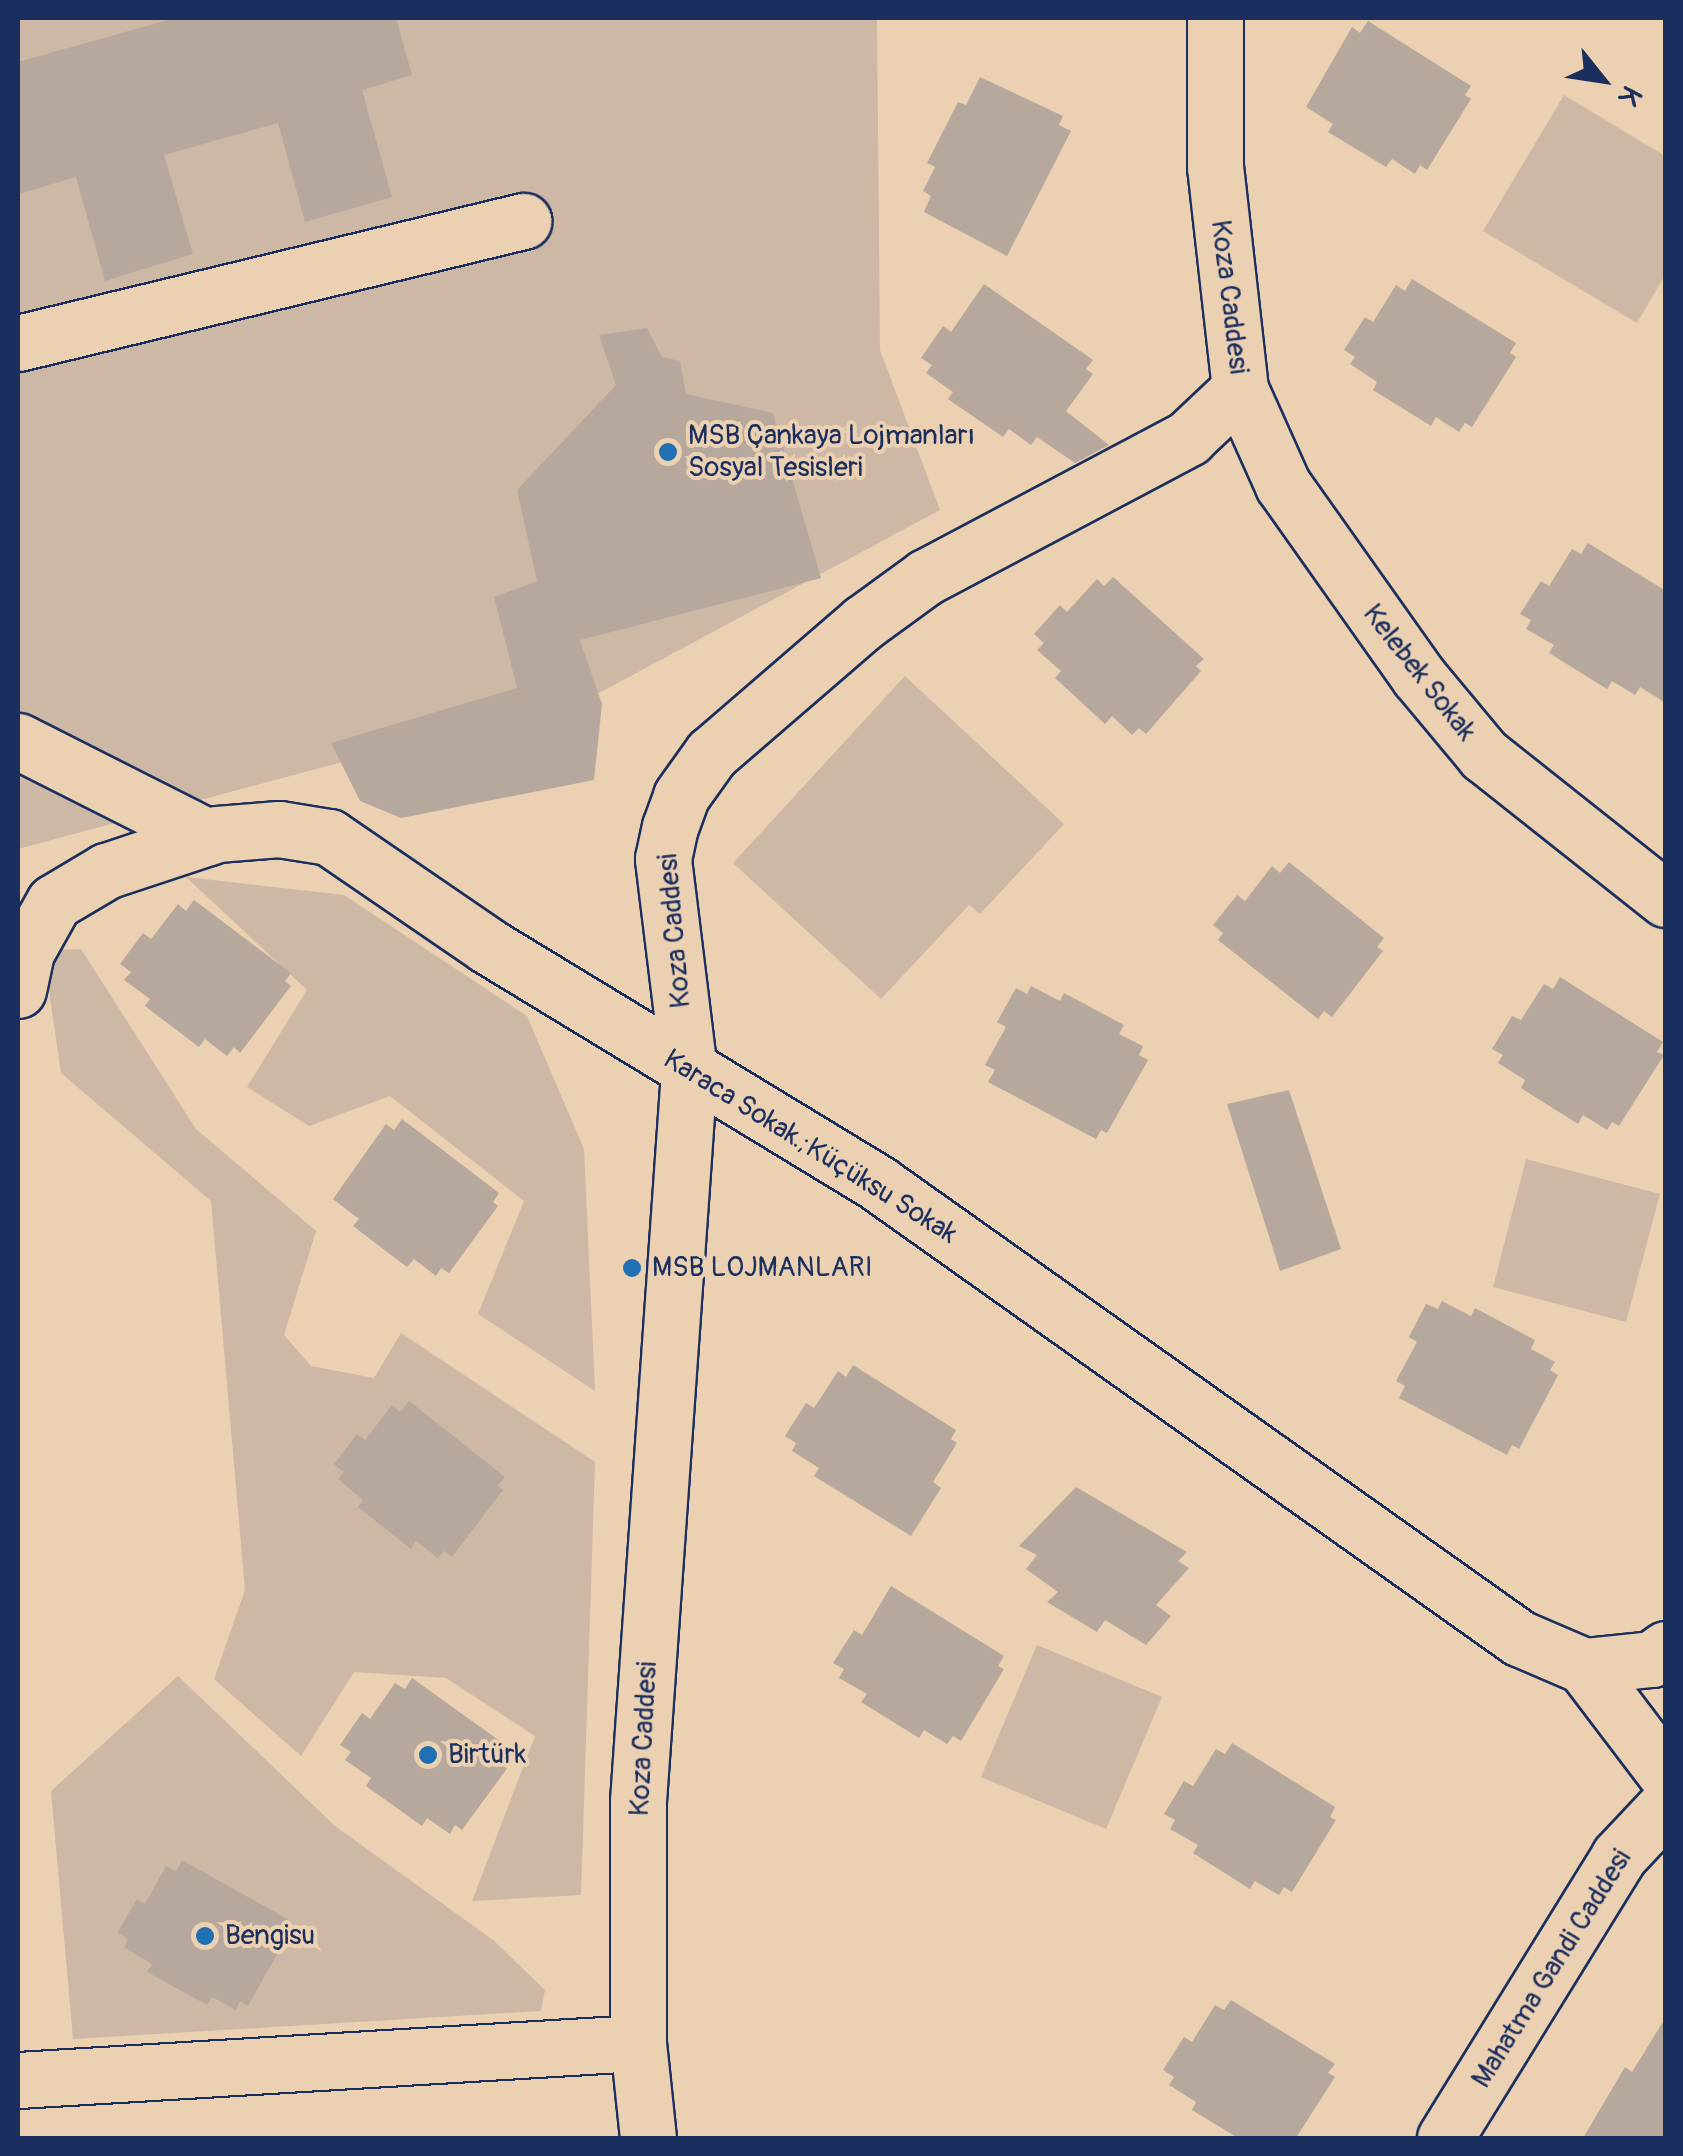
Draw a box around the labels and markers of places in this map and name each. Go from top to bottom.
place label: MSB Çankaya Lojmanları Sosyal Tesisleri [688,419,975,485]
marker: MSB Çankaya Lojmanları Sosyal Tesisleri [657,441,679,463]
place label: MSB LOJMANLARI [652,1251,873,1285]
marker: MSB LOJMANLARI [621,1257,643,1279]
place label: Birtürk [448,1738,526,1772]
marker: Birtürk [417,1744,439,1766]
place label: Bengisu [225,1919,315,1953]
marker: Bengisu [194,1925,216,1947]

